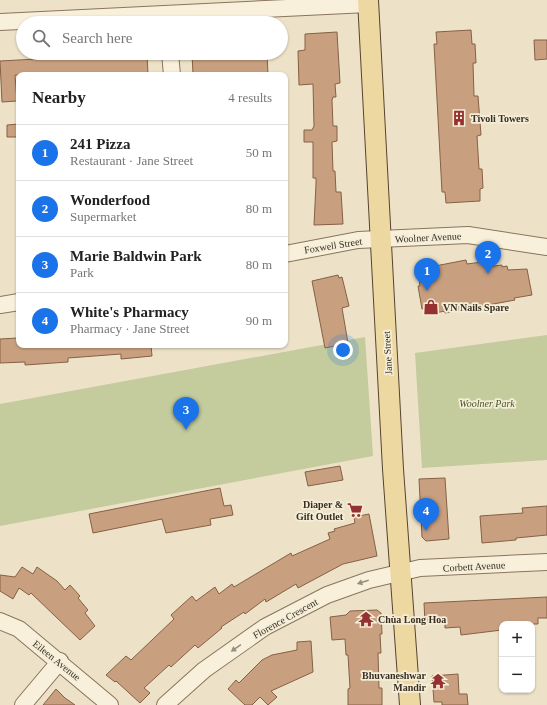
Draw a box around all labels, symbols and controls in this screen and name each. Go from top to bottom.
search box [16,16,288,60]
icon: search [30,27,52,49]
text: Search here [62,30,132,46]
text: Nearby [32,88,86,107]
text: 4 results [228,90,272,105]
building icon: Tivoli Towers [450,109,468,127]
place label: Tivoli Towers [471,113,529,124]
text: 241 Pizza [70,136,130,152]
text: 1 [42,145,48,160]
text: 50 m [246,145,272,160]
text: Restaurant · Jane Street [70,153,193,168]
text: Wonderfood [70,192,150,208]
text: 2 [42,201,48,216]
text: 80 m [246,201,272,216]
text: Supermarket [70,209,136,224]
street label: Woolner Avenue [395,230,462,245]
street label: Foxwell Street [303,235,363,256]
pin: 2 [475,241,501,274]
text: Marie Baldwin Park [70,248,202,264]
text: 3 [42,257,48,272]
text: 80 m [246,257,272,272]
pin: 1 [414,258,440,291]
text: Park [70,265,94,280]
shop icon: VN Nails Spare [422,298,440,316]
place label: VN Nails Spare [443,302,509,313]
text: White's Pharmacy [70,304,189,320]
text: 4 [42,313,48,328]
text: 90 m [246,313,272,328]
text: Pharmacy · Jane Street [70,321,189,336]
street label: Jane Street [381,331,394,375]
your location [333,340,353,360]
pin: 3 [173,397,199,430]
park label: Woolner Park [459,398,515,409]
pin: 4 [413,498,439,531]
place label: Diaper & Gift Outlet [296,499,344,522]
supermarket icon: Diaper & Gift Outlet [346,501,364,519]
street label: Corbett Avenue [443,559,506,574]
one-way arrow [357,580,369,586]
street label: Florence Crescent [251,596,320,641]
temple icon: Chùa Long Hoa [357,610,375,628]
place label: Chùa Long Hoa [378,614,446,625]
map controls [499,621,535,693]
button: + [499,621,535,657]
street label: Eileen Avenue [31,638,83,683]
one-way arrow [230,644,241,652]
button: − [499,657,535,693]
place label: Bhuvaneshwar Mandir [362,670,427,693]
temple icon: Bhuvaneshwar Mandir [429,672,447,690]

